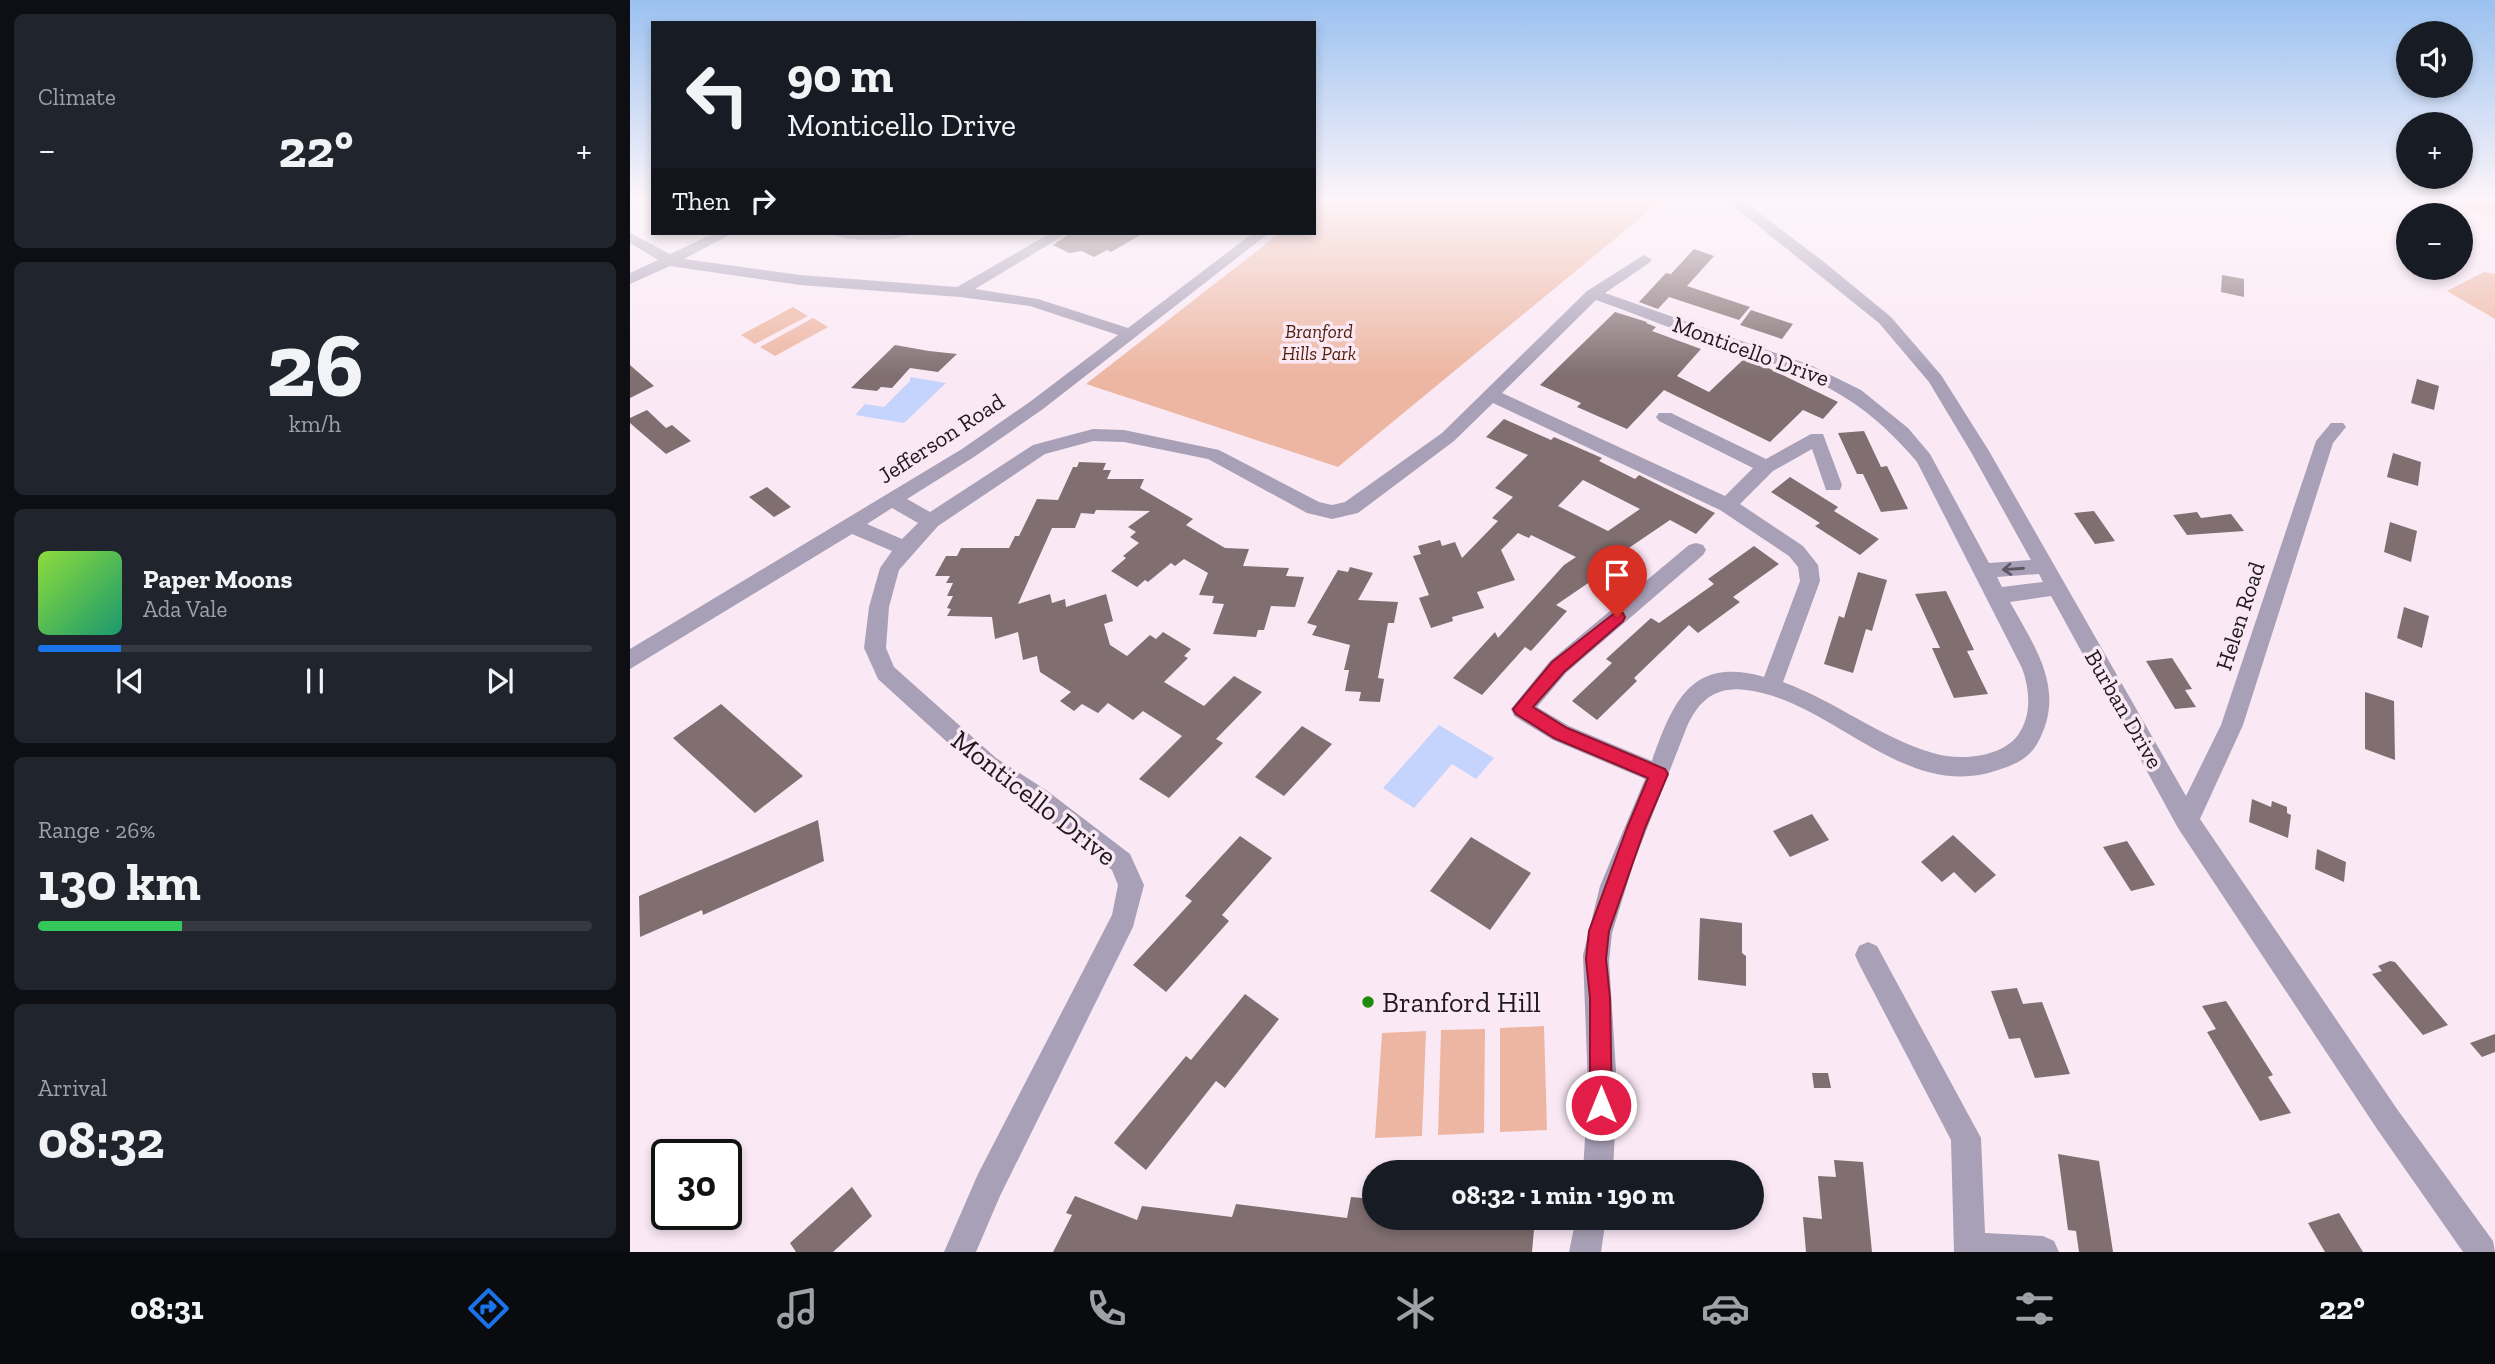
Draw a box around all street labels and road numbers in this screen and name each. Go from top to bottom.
street label: Monticello Drive [1669,310,1833,392]
street label: Jefferson Road [873,387,1010,489]
street label: Helen Road [2209,558,2271,674]
street label: Burban Drive [2079,645,2169,773]
street label: Monticello Drive [945,723,1123,873]

